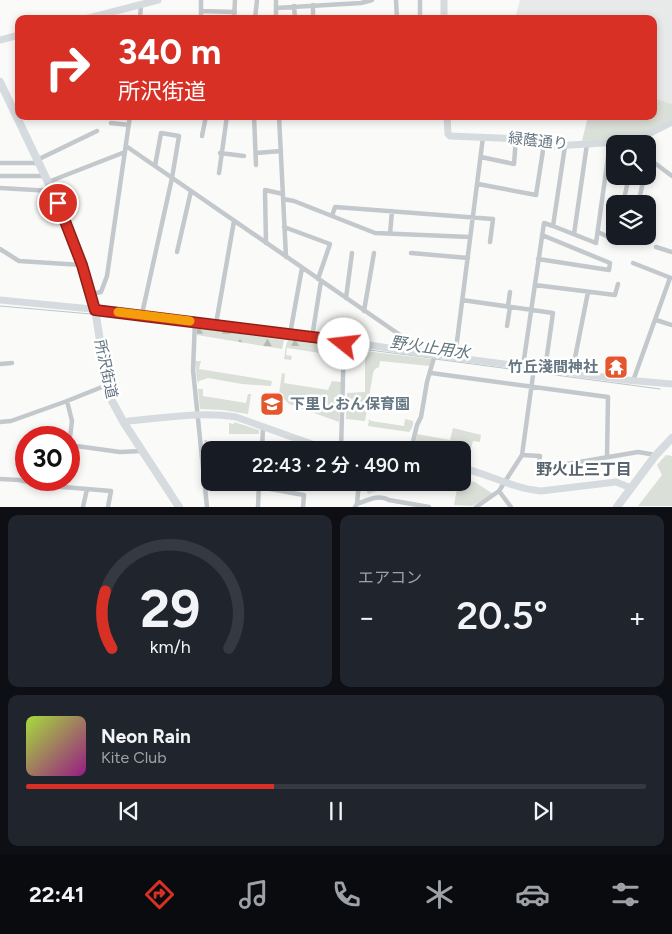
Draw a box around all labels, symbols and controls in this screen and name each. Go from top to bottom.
text: 340 m [118,31,221,73]
icon: right [35,35,100,100]
text: 所沢街道 [118,78,206,105]
street label: 緑蔭通り [507,129,569,153]
map controls [606,135,656,245]
button: search [606,135,656,185]
pin [37,182,79,224]
icon: arrive [44,189,72,217]
button: layers [606,195,656,245]
position arrow [317,317,369,369]
water label: 野火止用水 [389,333,473,363]
street label: 所沢街道 [91,338,121,400]
temple icon: 竹丘淺間神社 [603,354,629,380]
place label: 竹丘淺間神社 [508,358,598,376]
school or university icon: 下里しおん保育園 [259,391,285,417]
place label: 下里しおん保育園 [290,395,410,413]
speed limit sign: 30 [15,426,80,491]
text: 22:43 · 2 分 · 490 m [252,454,420,477]
district label: 野火止三丁目 [536,460,632,479]
text: エアコン [358,568,422,587]
text: 29 [140,578,200,640]
text: 20.5° [456,593,548,639]
text: − [358,600,375,634]
text: + [629,600,646,634]
text: km/h [150,636,190,657]
text: Neon Rain [101,725,191,748]
text: Kite Club [101,748,167,767]
icon: previous [115,797,143,825]
icon: pause [322,797,350,825]
icon: next [529,797,557,825]
icon: directions [142,877,177,912]
icon: music [236,877,271,912]
icon: phone [329,877,364,912]
icon: climate [422,877,457,912]
icon: car [515,877,550,912]
icon: filters [608,877,643,912]
text: 22:41 [29,881,84,908]

